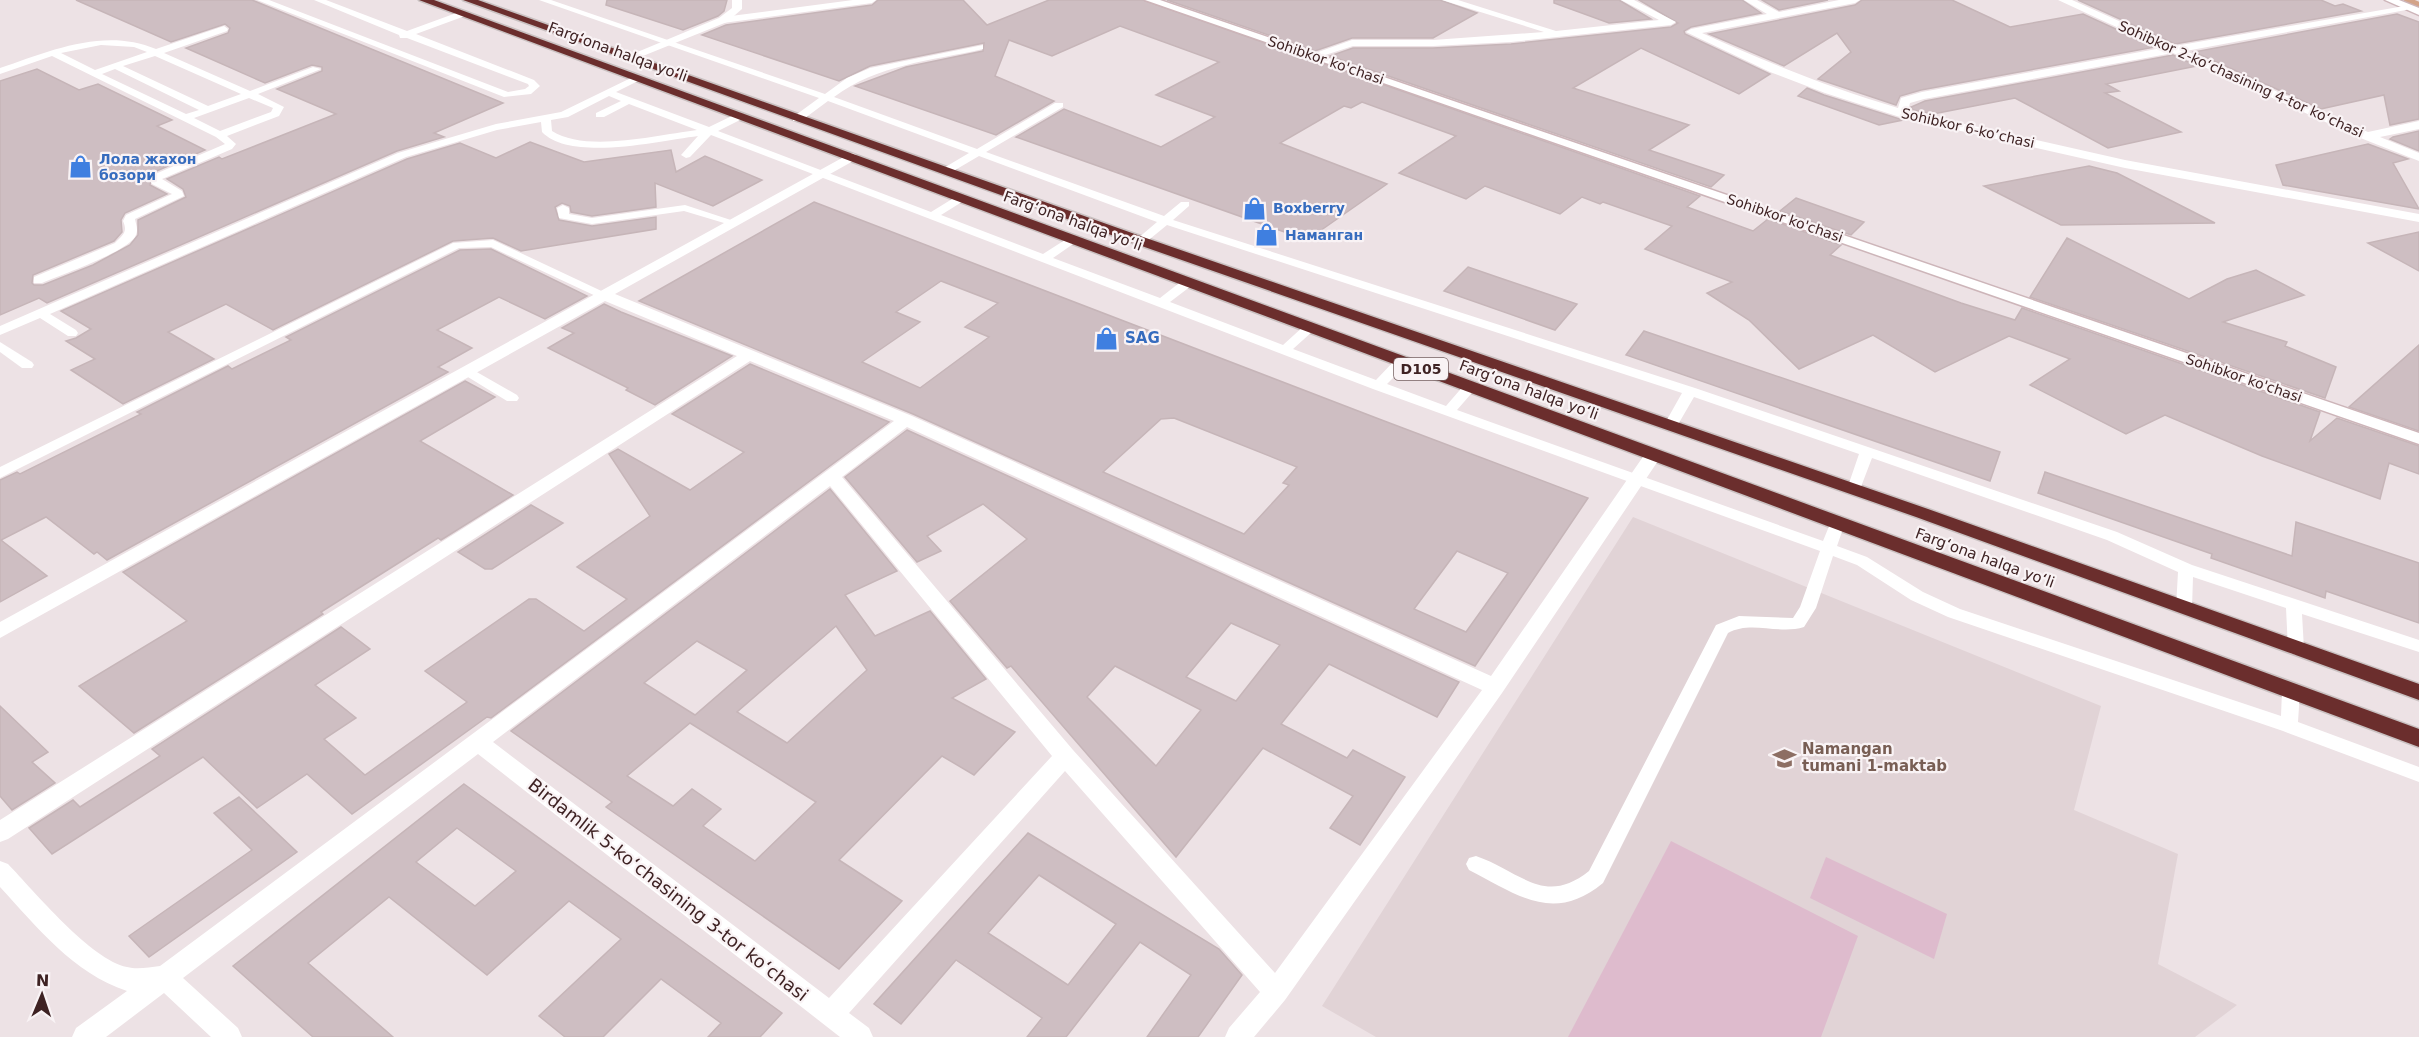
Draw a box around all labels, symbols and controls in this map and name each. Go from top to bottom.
street label: Sohibkor 2-ko‘chasining 4-tor ko‘chasi [2116,17,2366,141]
street label: Farg‘ona halqa yo‘li [546,18,690,86]
street label: Sohibkor ko'chasi [1266,33,1386,87]
street label: Sohibkor 6-koʼchasi [1900,105,2036,151]
place label: Лола жахон бозори [99,151,197,183]
shop icon: Лола жахон бозори [68,154,94,180]
street label: Farg‘ona halqa yo‘li [1001,187,1145,255]
street label: Sohibkor ko'chasi [1725,191,1845,245]
shop icon: Boxberry [1242,195,1268,221]
place label: Boxberry [1273,200,1345,216]
shop icon: Наманган [1254,222,1280,248]
place label: Наманган [1285,227,1363,243]
shop icon: SAG [1094,325,1120,351]
place label: SAG [1125,329,1160,347]
street label: Sohibkor ko'chasi [2184,351,2304,405]
street label: Farg‘ona halqa yo‘li [1457,356,1601,424]
road number: D105 [1394,358,1448,380]
street label: Farg‘ona halqa yo‘li [1913,524,2057,592]
place label: Namangan tumani 1-maktab [1802,740,1947,775]
school or university icon: Namangan tumani 1-maktab [1771,745,1797,771]
street label: Birdamlik 5-koʻchasining 3-tor koʻchasi [524,774,812,1005]
north arrow [12,965,72,1025]
text: N [35,971,50,990]

